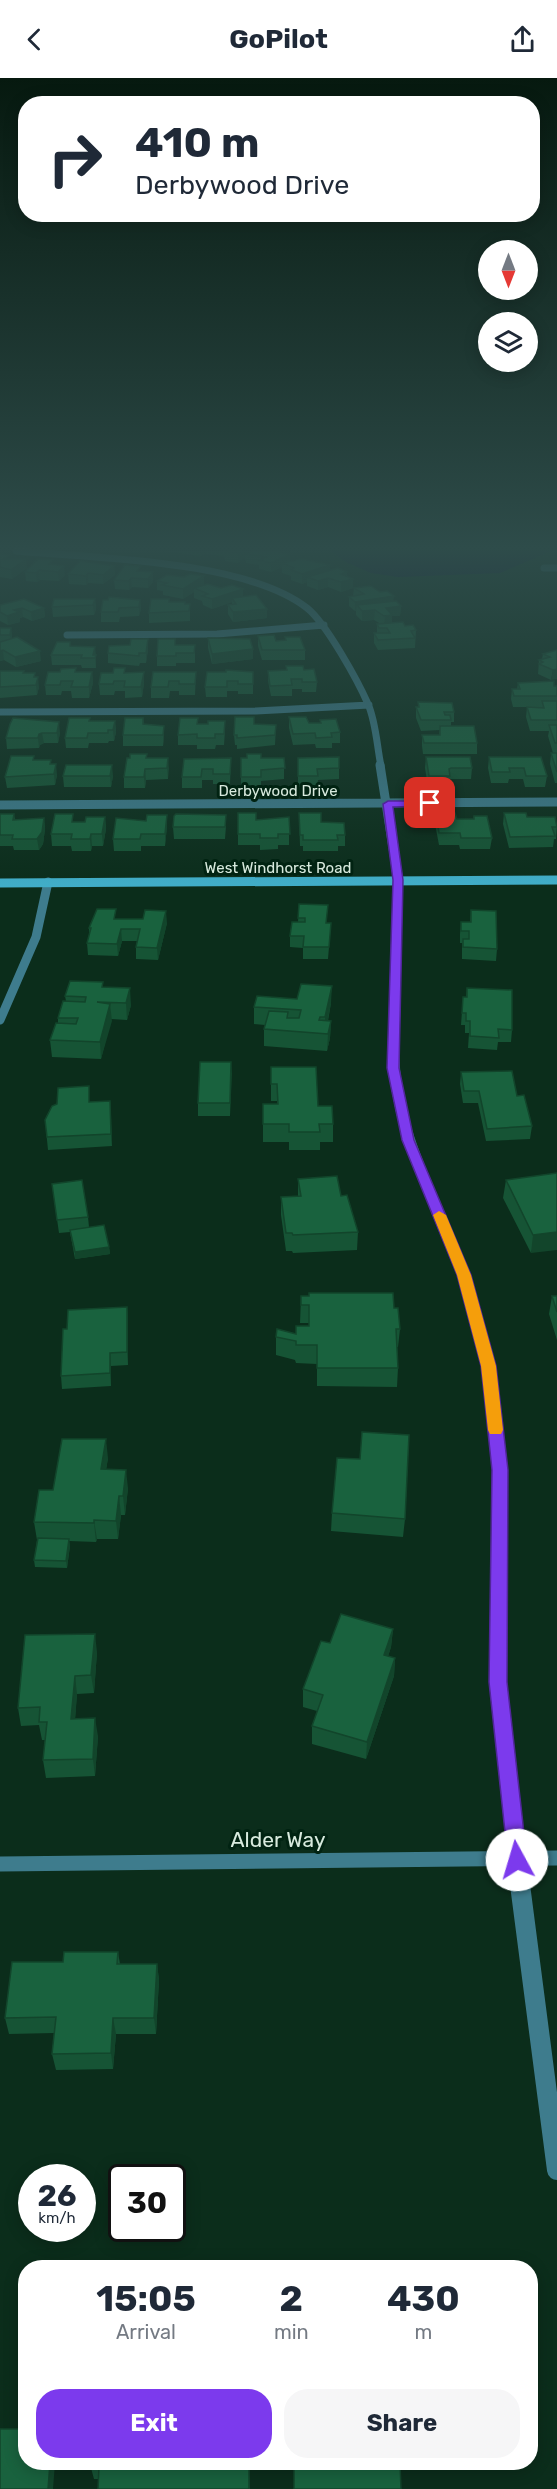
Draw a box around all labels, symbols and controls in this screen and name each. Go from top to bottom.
icon: back [18,23,51,56]
text: GoPilot [229,23,328,55]
icon: share [506,23,539,56]
text: 410 m [135,118,260,168]
icon: right [36,120,114,198]
text: Derbywood Drive [135,169,349,201]
north arrow [478,240,538,300]
map controls [478,240,538,372]
button: layers [478,312,538,372]
pin [404,777,455,828]
street label: Derbywood Drive [218,782,338,800]
icon: arrive [413,786,446,819]
street label: West Windhorst Road [205,859,351,877]
street label: Alder Way [230,1827,326,1852]
position arrow [485,1828,549,1892]
speed limit sign: 30 [108,2164,186,2242]
text: 26 [37,2178,77,2214]
text: km/h [38,2209,76,2227]
text: 15:05 [96,2277,196,2320]
text: 2 [280,2277,303,2320]
text: 430 [387,2277,460,2320]
text: Arrival [116,2320,176,2344]
text: min [274,2320,309,2344]
text: m [414,2320,432,2344]
button: Exit [36,2389,272,2458]
button: Share [284,2389,520,2458]

